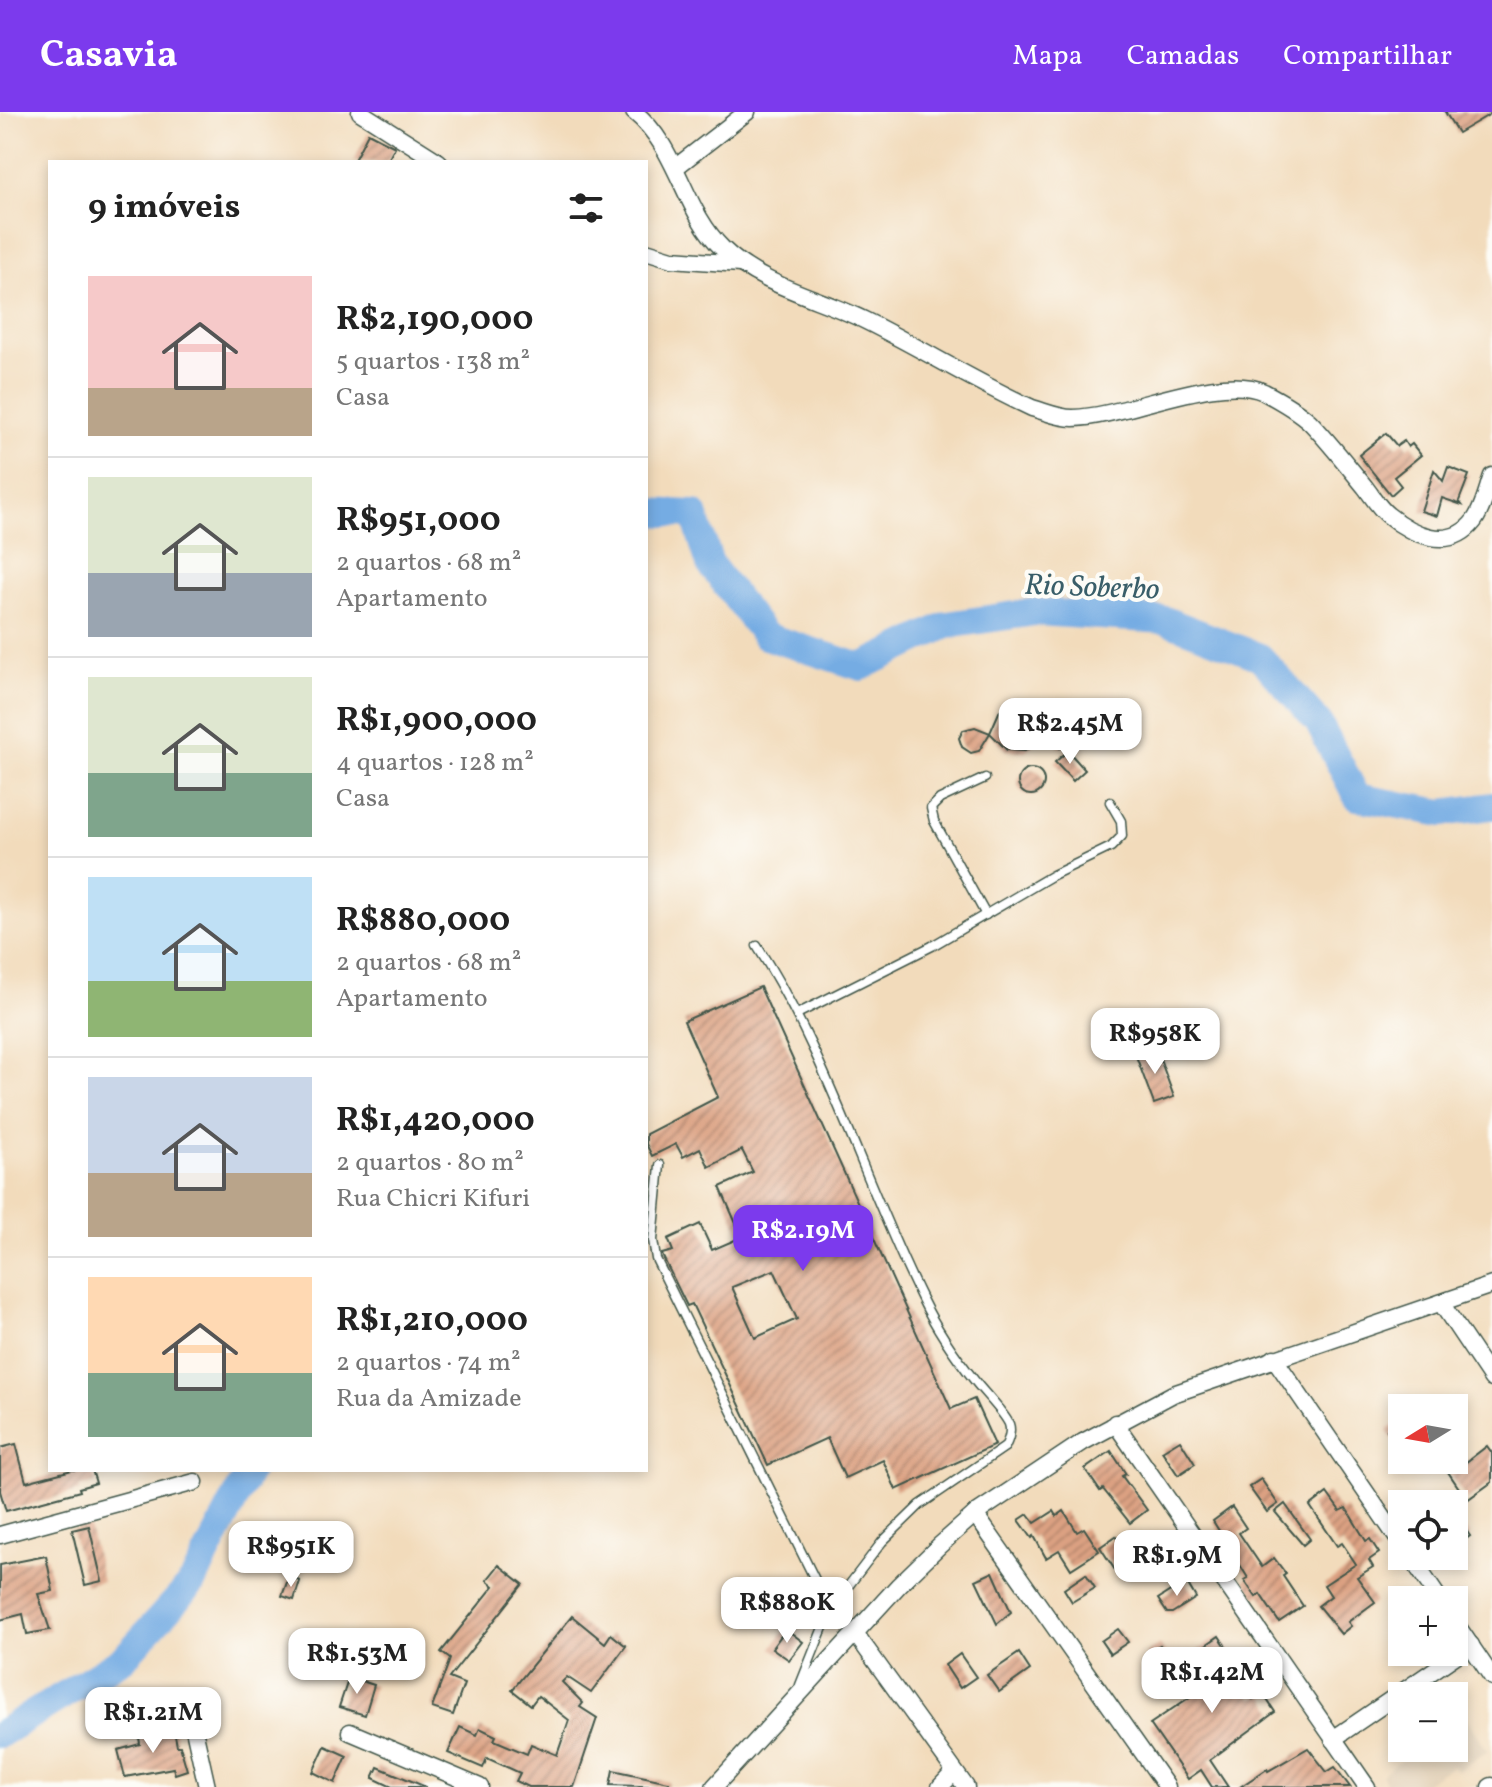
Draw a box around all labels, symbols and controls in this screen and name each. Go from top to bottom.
text: Casavia [40,30,178,83]
text: Mapa [1013,37,1083,76]
text: Camadas [1127,37,1239,76]
text: Compartilhar [1283,37,1452,76]
text: 9 imóveis [88,185,240,232]
icon: filters [564,186,608,230]
text: R$2,190,000 [336,297,533,344]
icon: home [152,308,248,404]
text: 5 quartos · 138 m² [336,344,530,380]
text: Casa [336,380,390,416]
text: R$951,000 [336,498,501,545]
icon: home [152,509,248,605]
text: 2 quartos · 68 m² [336,545,521,581]
water label: Rio Soberbo [1024,565,1161,611]
text: Apartamento [336,581,488,617]
text: R$1,900,000 [336,698,537,745]
pin: R$2.45M [996,698,1144,766]
text: R$2.45M [1017,706,1123,742]
icon: home [152,709,248,805]
text: 4 quartos · 128 m² [336,745,534,781]
text: Casa [336,781,390,817]
text: R$880,000 [336,898,510,945]
icon: home [152,909,248,1005]
text: 2 quartos · 68 m² [336,945,521,981]
text: Apartamento [336,981,488,1017]
pin: R$958K [1090,1008,1220,1076]
text: R$958K [1109,1016,1201,1052]
text: R$1,420,000 [336,1098,535,1145]
icon: home [152,1109,248,1205]
text: 2 quartos · 80 m² [336,1145,524,1181]
text: Rua Chicri Kifuri [336,1181,530,1217]
pin: R$2.19M [729,1205,877,1273]
text: R$2.19M [751,1213,855,1249]
text: R$1,210,000 [336,1298,528,1345]
icon: home [152,1309,248,1405]
text: 2 quartos · 74 m² [336,1345,521,1381]
text: Rua da Amizade [336,1381,522,1417]
north arrow [1388,1394,1468,1474]
map controls [1388,1394,1468,1762]
button: locate [1388,1490,1468,1570]
pin: R$951K [226,1521,356,1589]
text: R$951K [247,1529,335,1565]
pin: R$1.9M [1112,1530,1242,1598]
text: R$1.9M [1132,1538,1222,1574]
pin: R$880K [722,1577,852,1645]
text: R$880K [739,1585,835,1621]
button: + [1388,1586,1468,1666]
pin: R$1.53M [283,1628,431,1696]
text: R$1.53M [306,1636,408,1672]
pin: R$1.42M [1138,1647,1286,1715]
text: R$1.42M [1160,1655,1265,1691]
button: − [1388,1682,1468,1762]
pin: R$1.21M [79,1687,227,1755]
text: R$1.21M [103,1695,203,1731]

